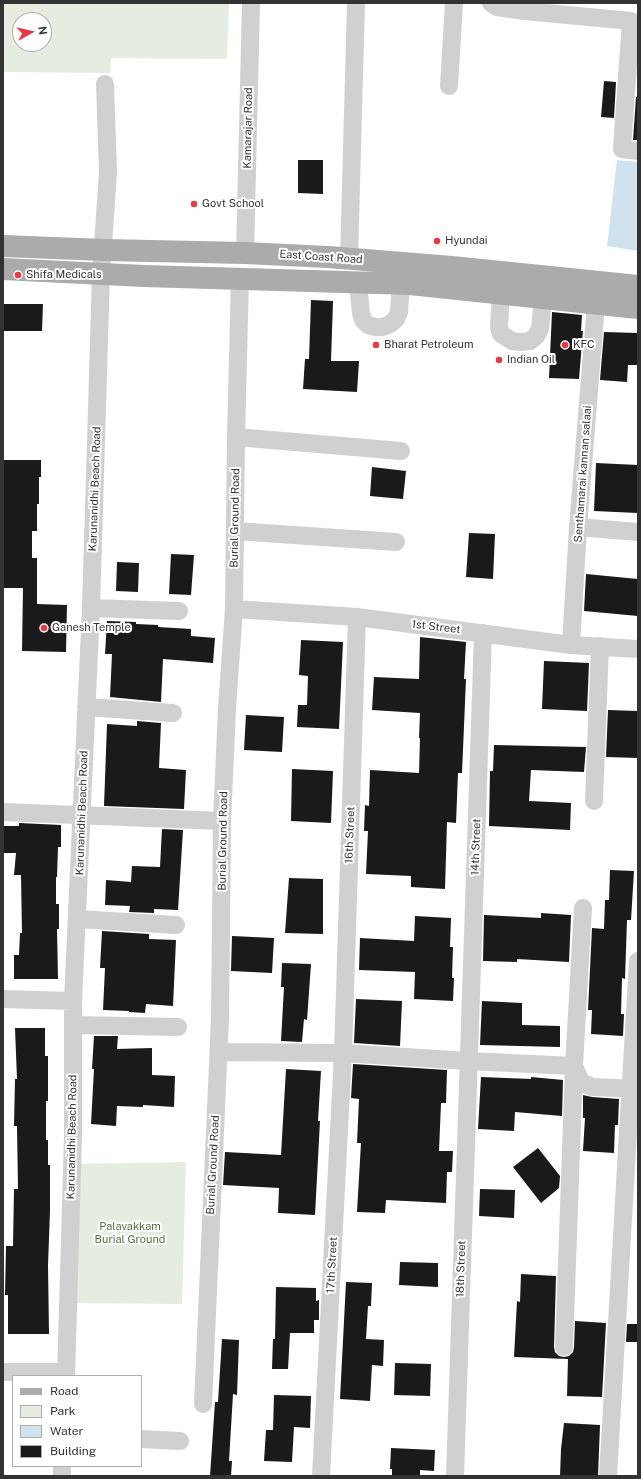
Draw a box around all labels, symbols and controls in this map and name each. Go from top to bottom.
north arrow [12,12,52,52]
text: N [36,25,49,36]
street label: Kamarajar Road [241,87,255,169]
place label: Govt School [202,197,264,211]
marker: Govt School [189,199,199,209]
place label: Hyundai [445,234,487,248]
marker: Hyundai [432,236,442,246]
street label: East Coast Road [279,248,363,266]
place label: Shifa Medicals [26,268,102,282]
marker: Shifa Medicals [13,270,23,280]
place label: Bharat Petroleum [384,338,474,352]
place label: KFC [573,338,595,352]
marker: Bharat Petroleum [371,340,381,350]
marker: KFC [560,340,570,350]
place label: Indian Oil [507,353,555,367]
marker: Indian Oil [494,355,504,365]
street label: Senthamarai kannan salaai [572,405,594,543]
street label: Karunanidhi Beach Road [86,426,104,552]
street label: Burial Ground Road [228,468,242,568]
street label: 1st Street [411,617,461,637]
place label: Ganesh Temple [52,621,131,635]
marker: Ganesh Temple [39,623,49,633]
street label: Karunanidhi Beach Road [73,750,91,876]
street label: Burial Ground Road [216,791,230,891]
street label: 16th Street [342,806,358,864]
street label: 14th Street [468,818,484,876]
street label: Karunanidhi Beach Road [64,1075,80,1199]
street label: Burial Ground Road [204,1115,222,1215]
park label: Palavakkam Burial Ground [95,1220,165,1246]
street label: 17th Street [324,1236,340,1294]
street label: 18th Street [453,1240,469,1298]
legend [12,1375,142,1467]
text: Road [50,1384,78,1398]
text: Park [50,1404,76,1418]
text: Water [50,1424,83,1438]
text: Building [50,1444,96,1458]

